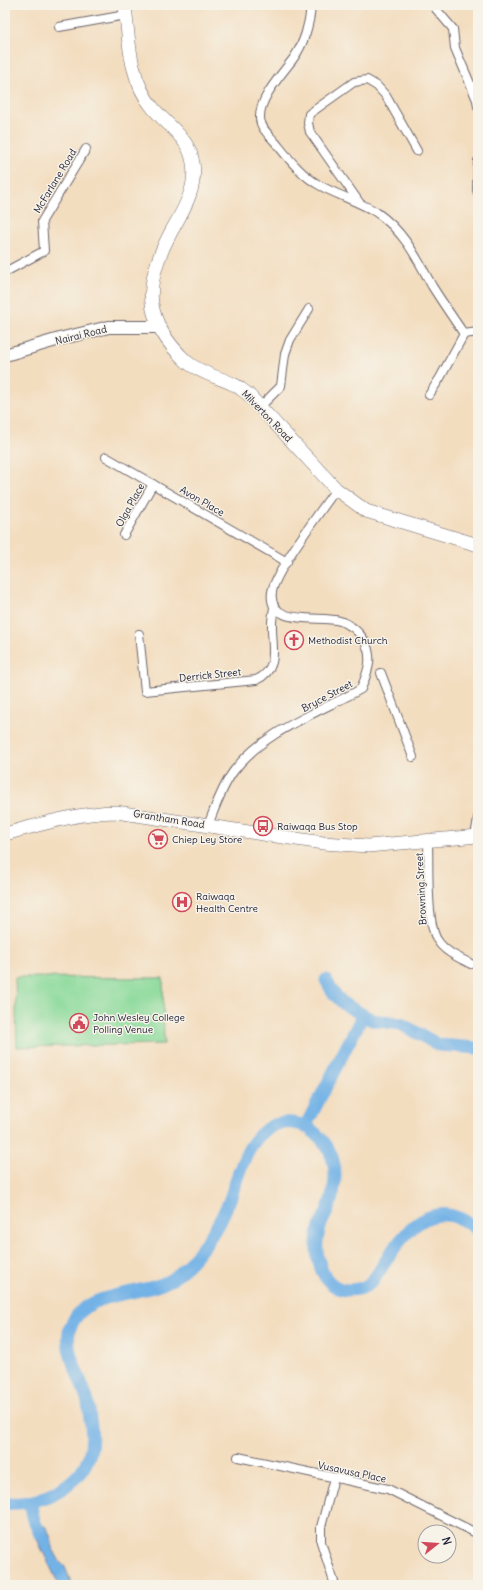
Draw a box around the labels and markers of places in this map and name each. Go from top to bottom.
church icon: Methodist Church [283,629,305,651]
place label: Methodist Church [308,634,388,647]
bus stop icon: Raiwaqa Bus Stop [252,815,274,837]
place label: Raiwaqa Bus Stop [277,820,358,833]
supermarket icon: Chiep Ley Store [147,828,169,850]
place label: Chiep Ley Store [172,833,242,846]
place label: Raiwaqa Health Centre [196,890,258,915]
hospital icon: Raiwaqa Health Centre [171,891,193,913]
place label: John Wesley College Polling Venue [93,1011,185,1036]
public building icon: John Wesley College Polling Venue [68,1012,90,1034]

